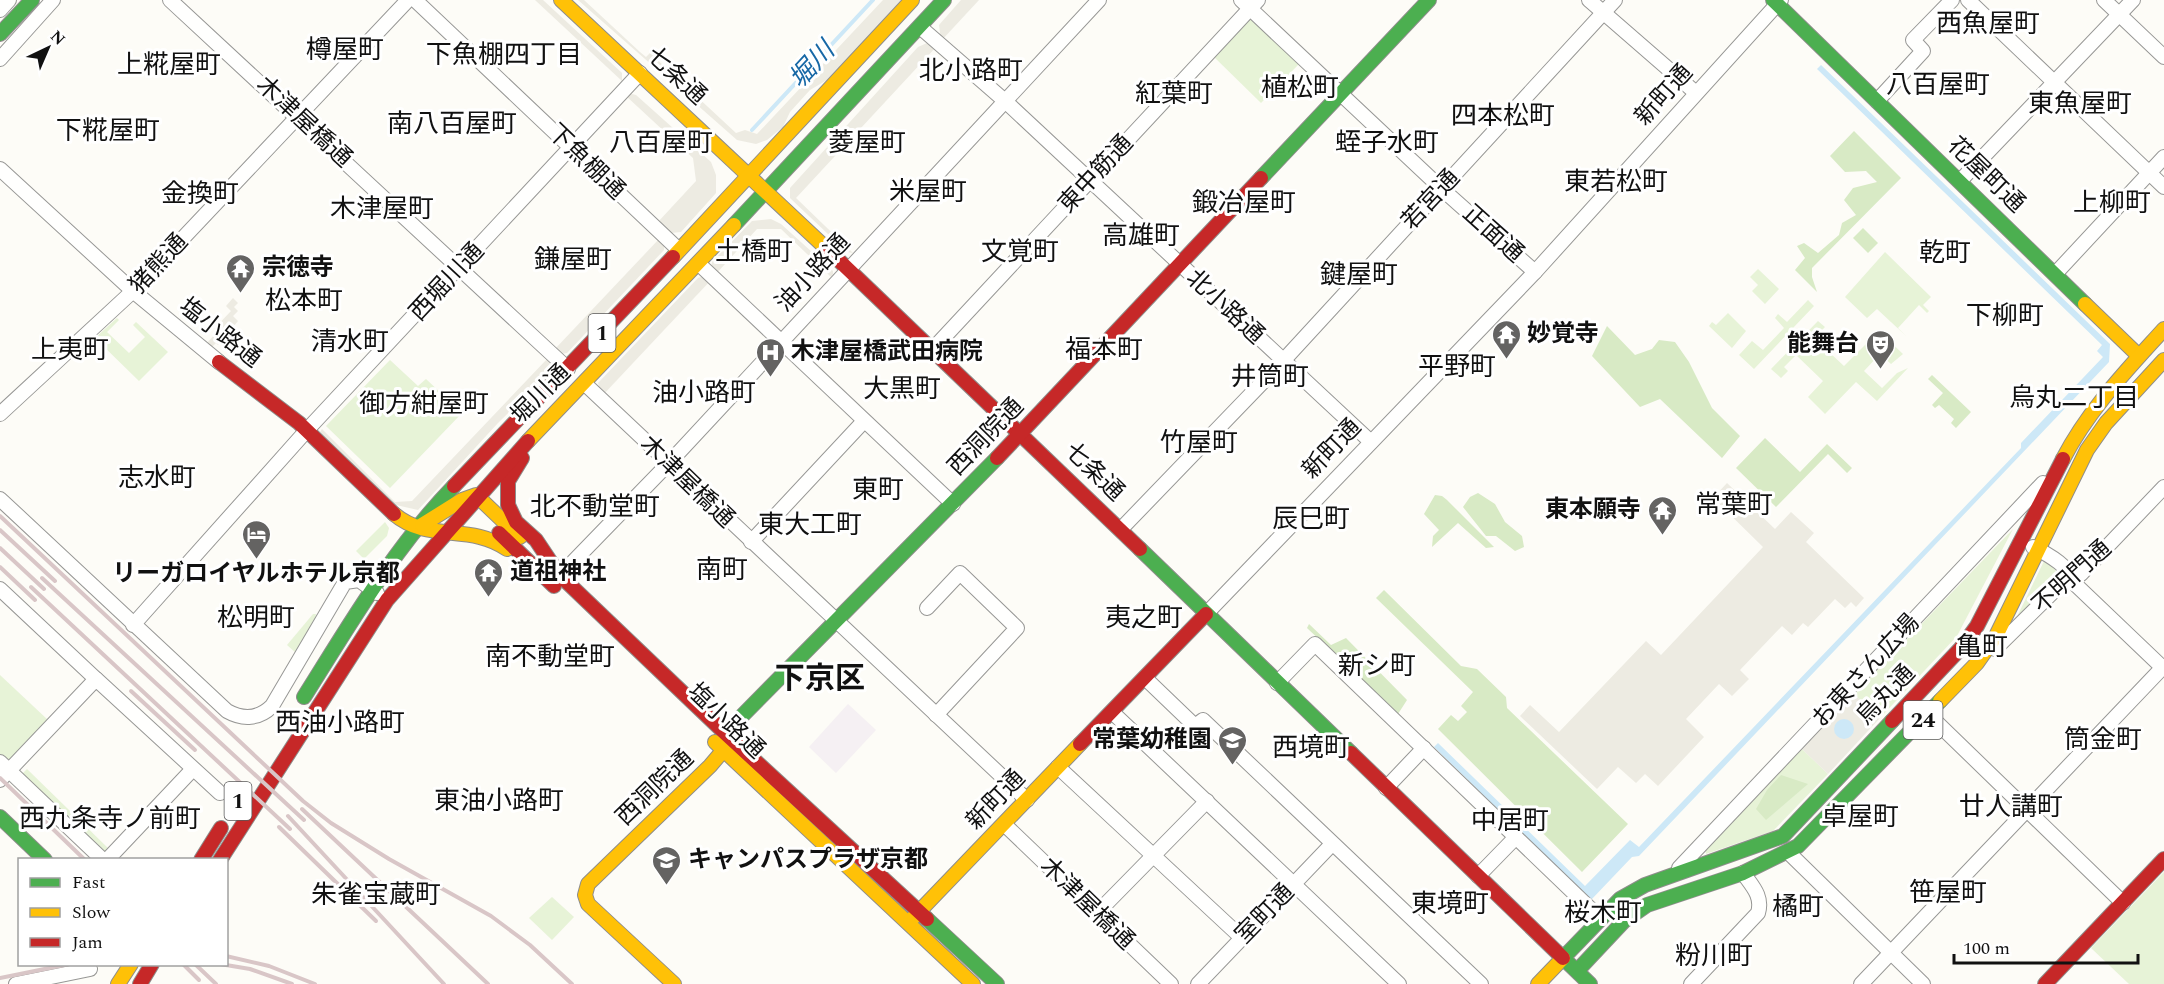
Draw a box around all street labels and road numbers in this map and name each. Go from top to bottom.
street label: 七条通 [637,38,715,114]
street label: 新町通 [1627,56,1701,134]
street label: 木津屋橋通 [248,68,360,176]
street label: 下魚棚通 [539,116,633,208]
street label: 東中筋通 [1050,127,1142,221]
street label: 花屋町通 [1939,129,2033,221]
street label: 若宮通 [1393,161,1469,239]
street label: 正面通 [1454,197,1532,271]
street label: 猪熊通 [121,225,197,303]
street label: 油小路通 [767,226,859,320]
street label: 西堀川通 [401,235,493,329]
street label: 北小路通 [1178,261,1272,353]
street label: 塩小路通 [171,289,269,377]
road number: 1 [588,314,616,352]
street label: 堀川通 [503,356,579,432]
street label: 西洞院通 [940,390,1032,484]
street label: 新町通 [1294,411,1370,487]
street label: 木津屋橋通 [631,427,743,537]
street label: 七条通 [1056,434,1132,510]
street label: 不明門通 [2024,532,2120,622]
street label: お東さん広場 [1804,606,1928,736]
street label: 烏丸通 [1848,657,1924,733]
street label: 塩小路通 [679,675,773,767]
road number: 24 [1904,701,1942,739]
street label: 西洞院通 [608,742,702,834]
street label: 新町通 [958,762,1034,838]
road number: 1 [224,782,252,820]
street label: 木津屋橋通 [1031,849,1143,959]
street label: 室町通 [1227,876,1303,952]

